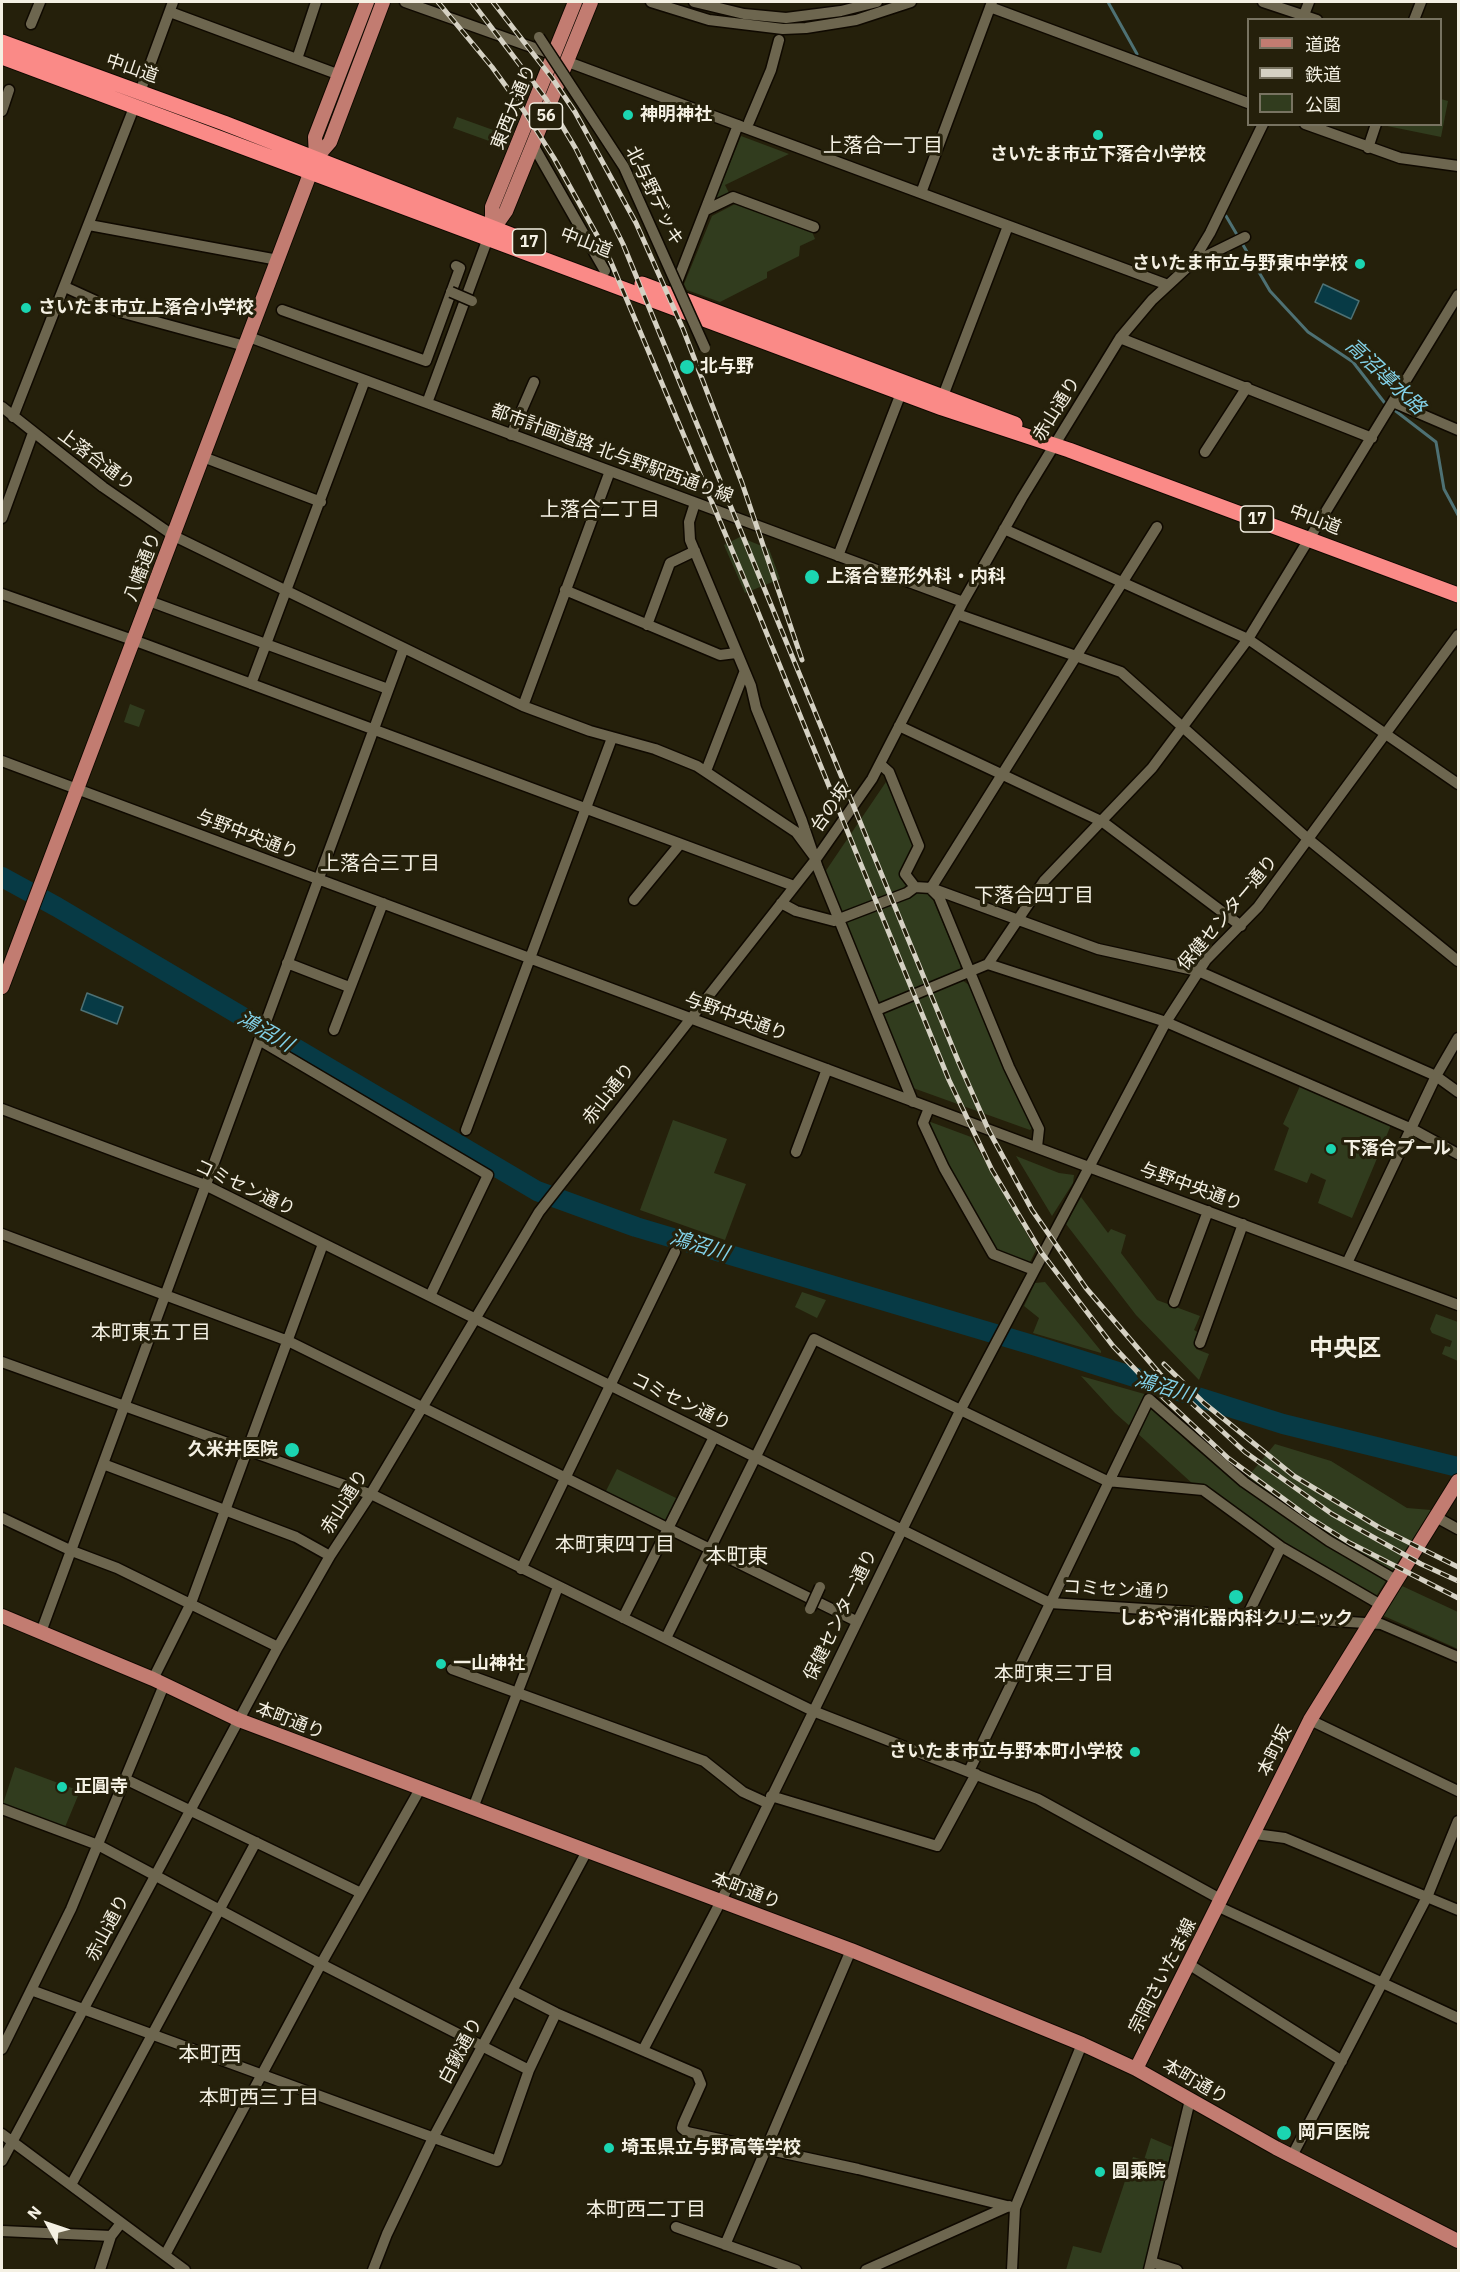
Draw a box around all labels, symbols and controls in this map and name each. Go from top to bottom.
legend [1247,18,1442,126]
text: 道路 [1305,33,1341,56]
street label: 中山道 [103,50,161,88]
street label: 東西大通り [487,61,541,153]
text: 鉄道 [1305,63,1341,86]
text: 公園 [1305,93,1341,116]
road number: 56 [530,103,562,129]
place label: 神明神社 [640,104,712,126]
marker: 神明神社 [621,108,635,122]
marker: さいたま市立下落合小学校 [1091,128,1105,142]
district label: 上落合一丁目 [823,134,943,158]
street label: 北与野デッキ [621,143,687,249]
place label: さいたま市立下落合小学校 [990,144,1206,166]
street label: 中山道 [557,223,615,263]
road number: 17 [512,229,546,255]
place label: さいたま市立与野東中学校 [1132,253,1348,275]
marker: さいたま市立与野東中学校 [1353,257,1367,271]
place label: さいたま市立上落合小学校 [38,297,254,319]
marker: さいたま市立上落合小学校 [19,301,33,315]
water label: 高沼導水路 [1340,334,1430,420]
place label: 北与野 [700,356,754,378]
marker: 北与野 [678,358,696,376]
street label: 赤山通り [1029,373,1085,445]
street label: 都市計画道路 北与野駅西通り線 [488,400,736,508]
street label: 上落合通り [54,424,138,496]
district label: 上落合二丁目 [540,498,660,522]
street label: 中山道 [1286,500,1344,540]
road number: 17 [1240,506,1274,532]
street label: 八幡通り [120,530,166,604]
place label: 上落合整形外科・内科 [826,566,1006,588]
marker: 上落合整形外科・内科 [803,568,821,586]
street label: 台の坂 [807,780,855,836]
street label: 与野中央通り [193,806,301,864]
street label: 保健センター通り [1173,851,1283,975]
district label: 上落合三丁目 [320,852,440,876]
district label: 下落合四丁目 [974,884,1094,908]
street label: 与野中央通り [682,988,790,1046]
water label: 鴻沼川 [233,1007,297,1057]
street label: 赤山通り [578,1059,640,1129]
place label: 下落合プール [1343,1138,1451,1160]
marker: 下落合プール [1324,1142,1338,1156]
street label: コミセン通り [191,1155,299,1221]
street label: 与野中央通り [1137,1158,1245,1216]
water label: 鴻沼川 [667,1226,731,1266]
district label: 本町東五丁目 [91,1321,211,1345]
district label: 中央区 [1309,1335,1381,1363]
water label: 鴻沼川 [1132,1368,1196,1408]
street label: コミセン通り [628,1369,734,1435]
place label: 久米井医院 [188,1439,278,1461]
marker: 久米井医院 [283,1441,301,1459]
street label: 赤山通り [317,1466,373,1538]
district label: 本町東四丁目 [555,1533,675,1557]
district label: 本町東 [706,1544,768,1570]
street label: 保健センター通り [800,1546,882,1684]
street label: コミセン通り [1063,1576,1171,1604]
marker: しおや消化器内科クリニック [1227,1588,1245,1606]
place label: しおや消化器内科クリニック [1119,1608,1353,1630]
place label: 一山神社 [453,1653,525,1675]
marker: 一山神社 [434,1657,448,1671]
district label: 本町東三丁目 [994,1662,1114,1686]
street label: 本町通り [253,1698,327,1744]
street label: 本町坂 [1253,1722,1297,1780]
place label: さいたま市立与野本町小学校 [889,1741,1123,1763]
marker: さいたま市立与野本町小学校 [1128,1745,1142,1759]
place label: 正圓寺 [74,1776,128,1798]
marker: 正圓寺 [55,1780,69,1794]
street label: 本町通り [709,1868,783,1914]
street label: 赤山通り [82,1891,134,1965]
street label: 宗岡さいたま線 [1125,1915,1201,2037]
street label: 白鍬通り [435,2014,487,2088]
district label: 本町西 [179,2042,241,2068]
street label: 本町通り [1158,2055,1232,2109]
district label: 本町西三丁目 [199,2086,319,2110]
place label: 岡戸医院 [1298,2122,1370,2144]
marker: 岡戸医院 [1275,2124,1293,2142]
place label: 埼玉県立与野高等学校 [621,2137,801,2159]
marker: 埼玉県立与野高等学校 [602,2141,616,2155]
place label: 圓乘院 [1112,2161,1166,2183]
marker: 圓乘院 [1093,2165,1107,2179]
north arrow [18,2194,78,2254]
district label: 本町西二丁目 [586,2198,706,2222]
text: N [23,2202,46,2223]

